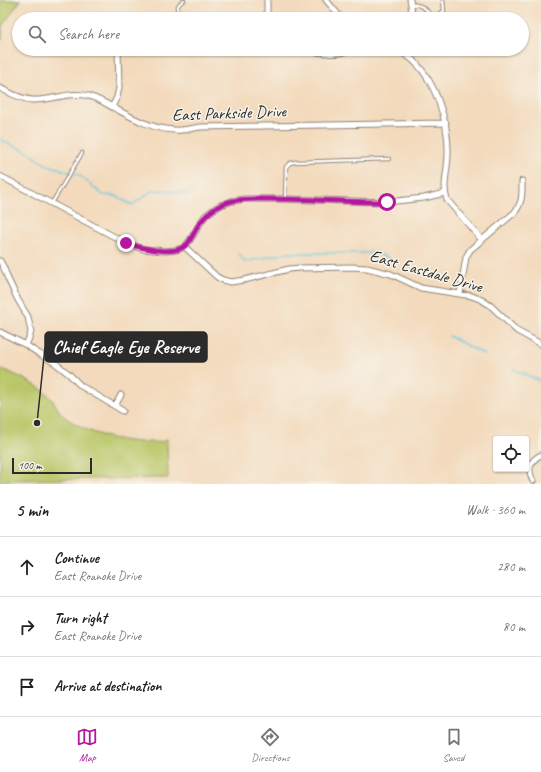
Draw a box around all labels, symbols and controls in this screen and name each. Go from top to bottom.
search box [12,12,529,56]
icon: search [26,23,48,45]
text: Search here [58,25,119,44]
street label: East Parkside Drive [172,100,288,125]
route start [378,193,396,211]
route end [117,234,135,252]
street label: East Eastdale Drive [367,245,486,297]
callout: Chief Eagle Eye Reserve [45,332,207,362]
text: Chief Eagle Eye Reserve [53,336,201,358]
map controls [493,436,529,472]
button: locate [493,436,529,472]
scale bar [12,456,92,475]
text: 100 m [18,458,42,472]
text: 5 min [16,500,48,521]
text: Walk · 360 m [466,502,525,518]
text: Continue [54,549,99,568]
icon: ahead [16,556,38,578]
text: 280 m [497,559,525,575]
text: East Roanoke Drive [54,568,141,584]
text: Turn right [54,609,107,628]
icon: right [16,616,38,638]
text: 80 m [503,619,525,635]
text: East Roanoke Drive [54,628,141,644]
icon: arrive [16,676,38,698]
text: Arrive at destination [54,677,161,696]
tab: Map [76,726,98,764]
tab: Directions [251,726,290,764]
tab: Saved [443,726,465,764]

